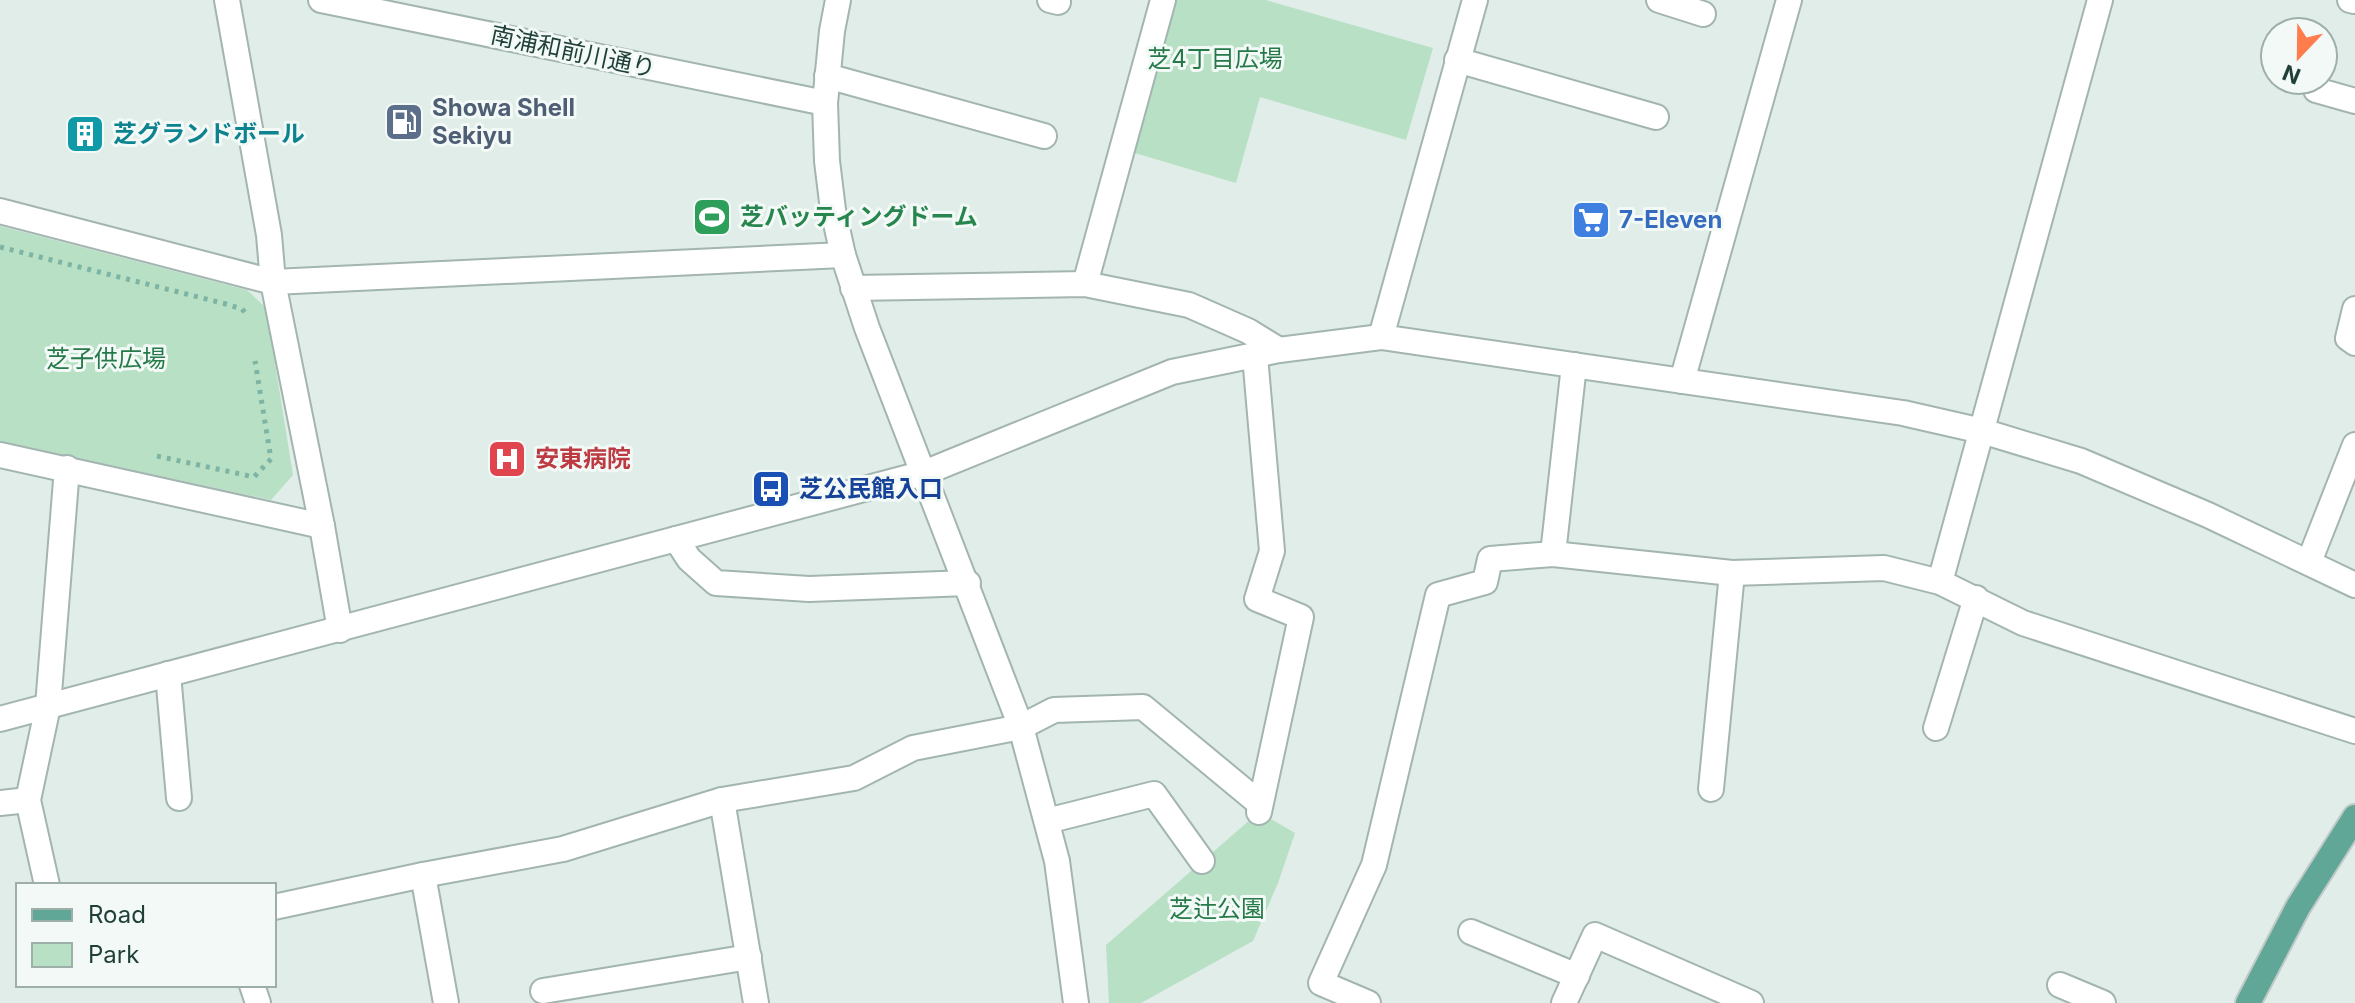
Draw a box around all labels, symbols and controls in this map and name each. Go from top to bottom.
north arrow [2259,16,2339,96]
street label: 南浦和前川通り [488,20,658,83]
park label: 芝4丁目広場 [1147,44,1283,73]
text: N [2279,59,2304,90]
place label: Showa Shell Sekiyu [432,93,575,150]
fuel station icon: Showa Shell Sekiyu [383,101,425,143]
building icon: 芝グランドボール [64,113,106,155]
place label: 芝グランドボール [113,119,305,148]
sports icon: 芝バッティングドーム [691,196,733,238]
supermarket icon: 7-Eleven [1570,199,1612,241]
place label: 芝バッティングドーム [740,202,978,231]
place label: 7-Eleven [1619,205,1722,234]
park label: 芝子供広場 [46,344,166,373]
hospital icon: 安東病院 [486,438,528,480]
place label: 安東病院 [535,444,631,473]
bus stop icon: 芝公民館入口 [750,468,792,510]
place label: 芝公民館入口 [799,474,943,503]
legend [16,883,276,987]
park label: 芝辻公園 [1169,894,1265,923]
text: Road [88,900,146,929]
text: Park [88,940,139,969]

